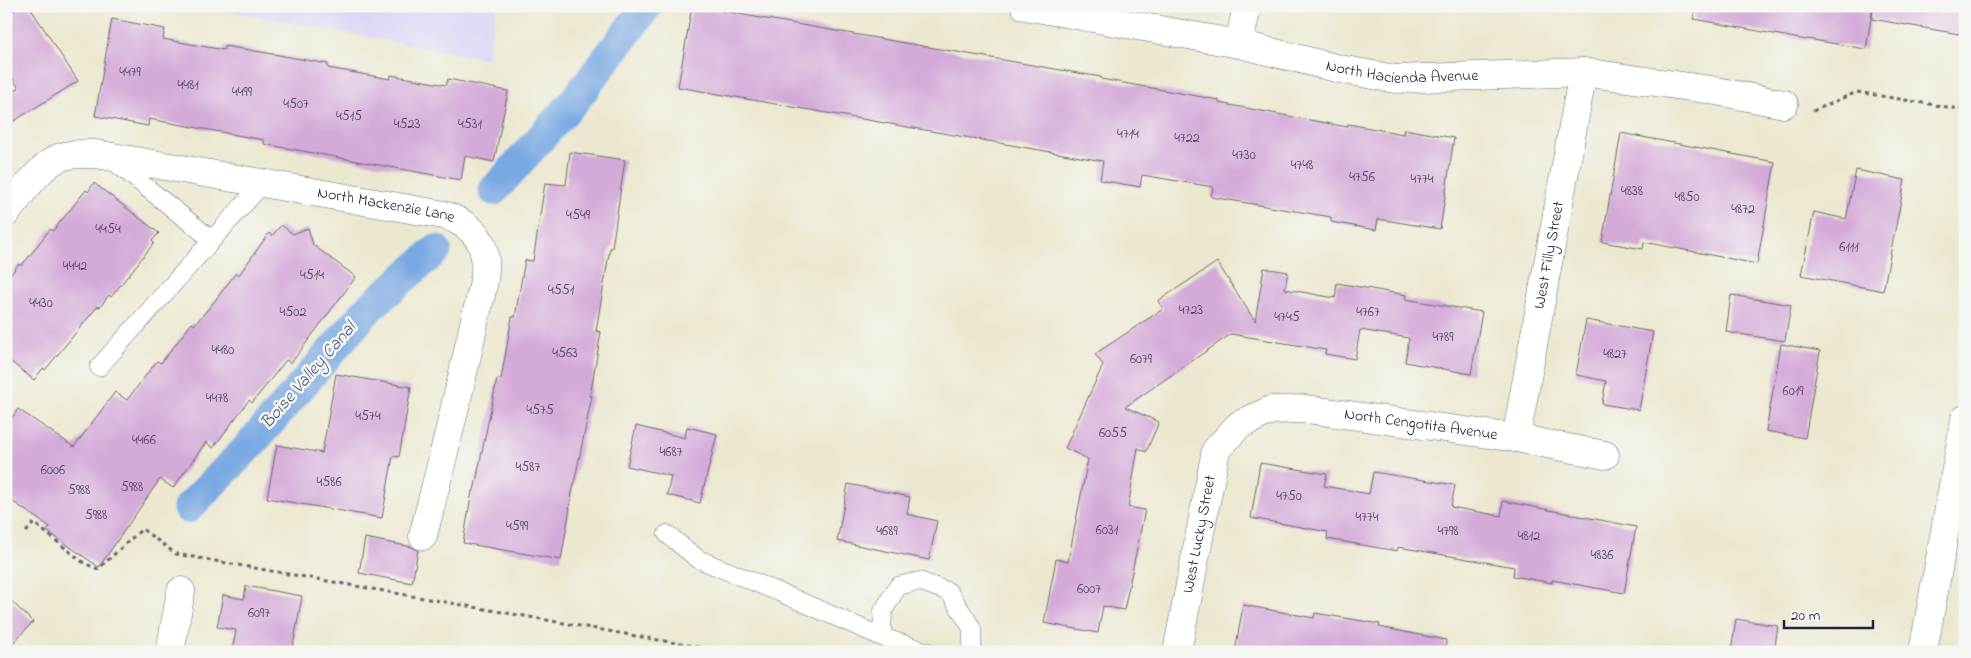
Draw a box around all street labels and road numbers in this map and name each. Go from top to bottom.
street label: North Hacienda Avenue [1323,54,1480,91]
street label: North Mackenzie Lane [315,181,459,230]
street label: West Filly Street [1528,199,1571,311]
street label: North Cengotita Avenue [1343,402,1500,447]
street label: West Lucky Street [1177,473,1223,595]

